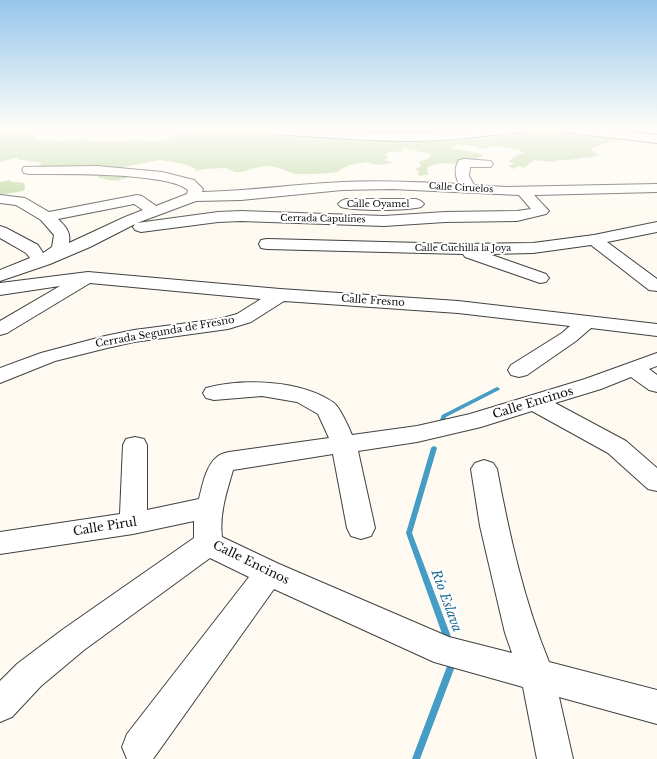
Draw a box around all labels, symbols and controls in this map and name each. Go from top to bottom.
street label: Calle Ciruelos [429,181,493,195]
street label: Calle Oyamel [347,199,409,209]
street label: Cerrada Capulines [280,213,366,225]
street label: Calle Cuchilla la Joya [415,243,511,253]
street label: Calle Fresno [341,293,405,309]
street label: Cerrada Segunda de Fresno [94,314,236,350]
street label: Calle Encinos [491,384,575,422]
street label: Calle Pirul [72,515,138,539]
street label: Calle Encinos [210,538,292,588]
water label: Río Eslava [427,568,465,634]

